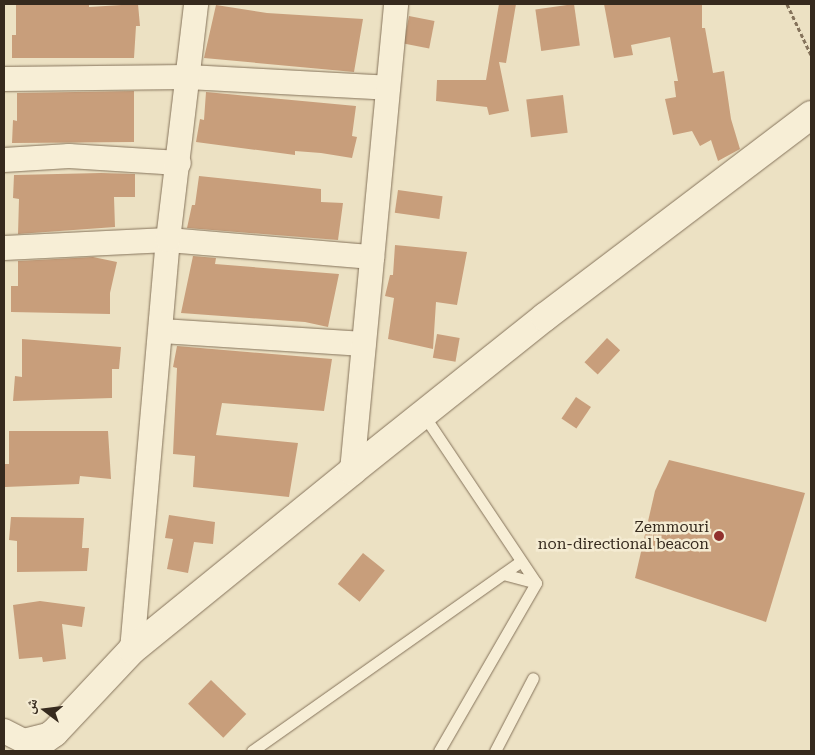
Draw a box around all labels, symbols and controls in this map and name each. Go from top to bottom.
place label: Zemmouri non-directional beacon [538,518,709,553]
marker: Zemmouri non-directional beacon [713,530,725,542]
north arrow [20,685,70,735]
text: ش [21,697,40,715]

